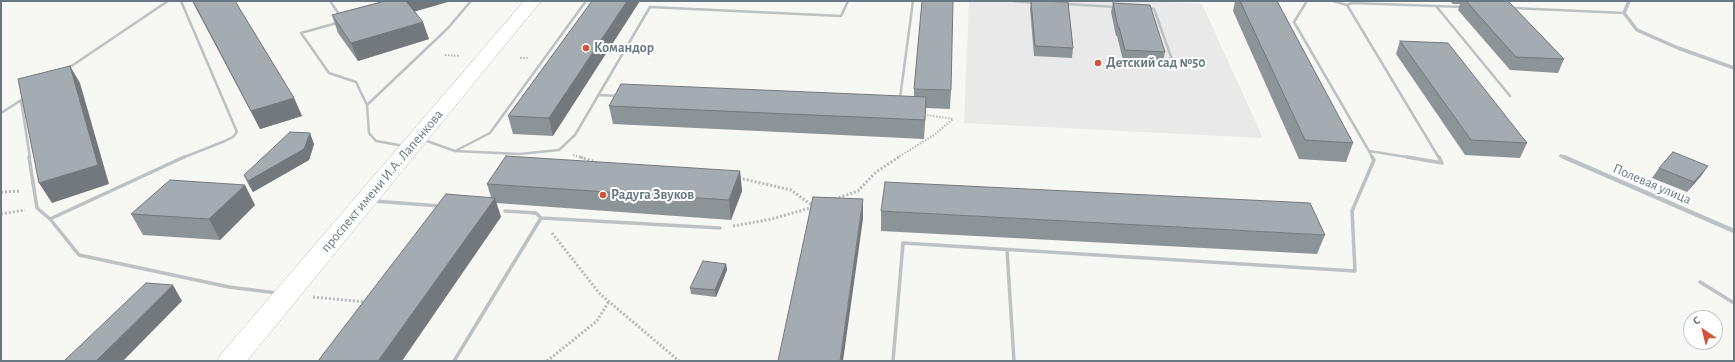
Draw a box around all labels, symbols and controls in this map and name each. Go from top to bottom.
place label: Командор [594,40,654,56]
marker: Командор [581,43,591,53]
place label: Детский сад №50 [1106,55,1206,71]
marker: Детский сад №50 [1093,58,1103,68]
street label: проспект имени И.А. Лапенкова [317,106,447,256]
street label: Полевая улица [1610,160,1694,208]
place label: Радуга Звуков [611,187,694,203]
marker: Радуга Звуков [598,190,608,200]
north arrow [1683,310,1723,350]
text: С [1691,314,1702,327]

